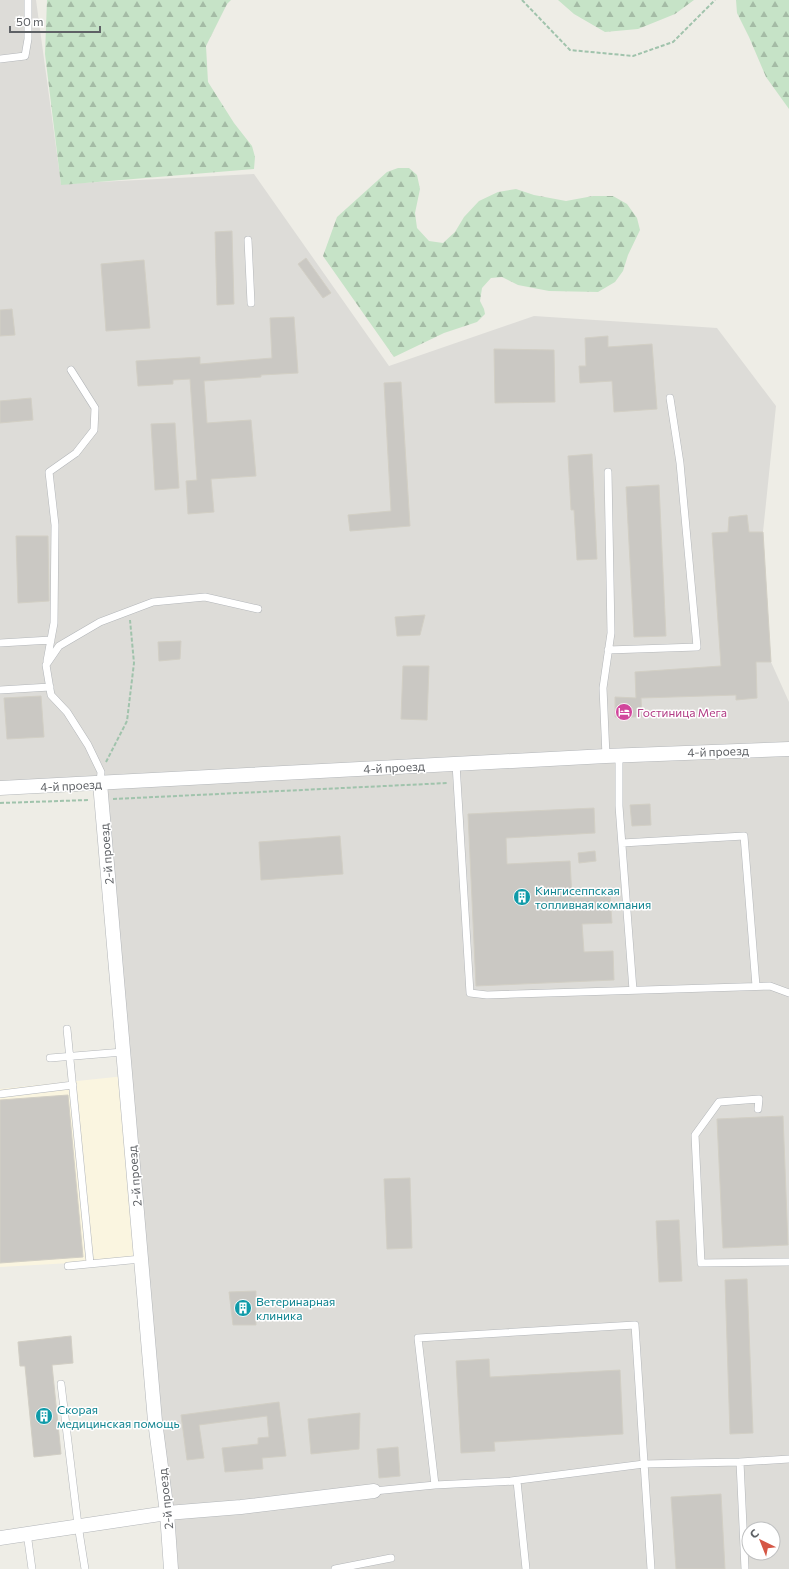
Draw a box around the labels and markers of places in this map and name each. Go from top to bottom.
hotel icon: Гостиница Мега [614,702,634,722]
place label: Гостиница Мега [637,705,727,719]
place label: Кингисеппская топливная компания [535,883,651,911]
building icon: Кингисеппская топливная компания [512,887,532,907]
place label: Ветеринарная клиника [256,1294,335,1322]
building icon: Ветеринарная клиника [233,1298,253,1318]
place label: Скорая медицинская помощь [57,1402,180,1430]
building icon: Скорая медицинская помощь [34,1406,54,1426]

